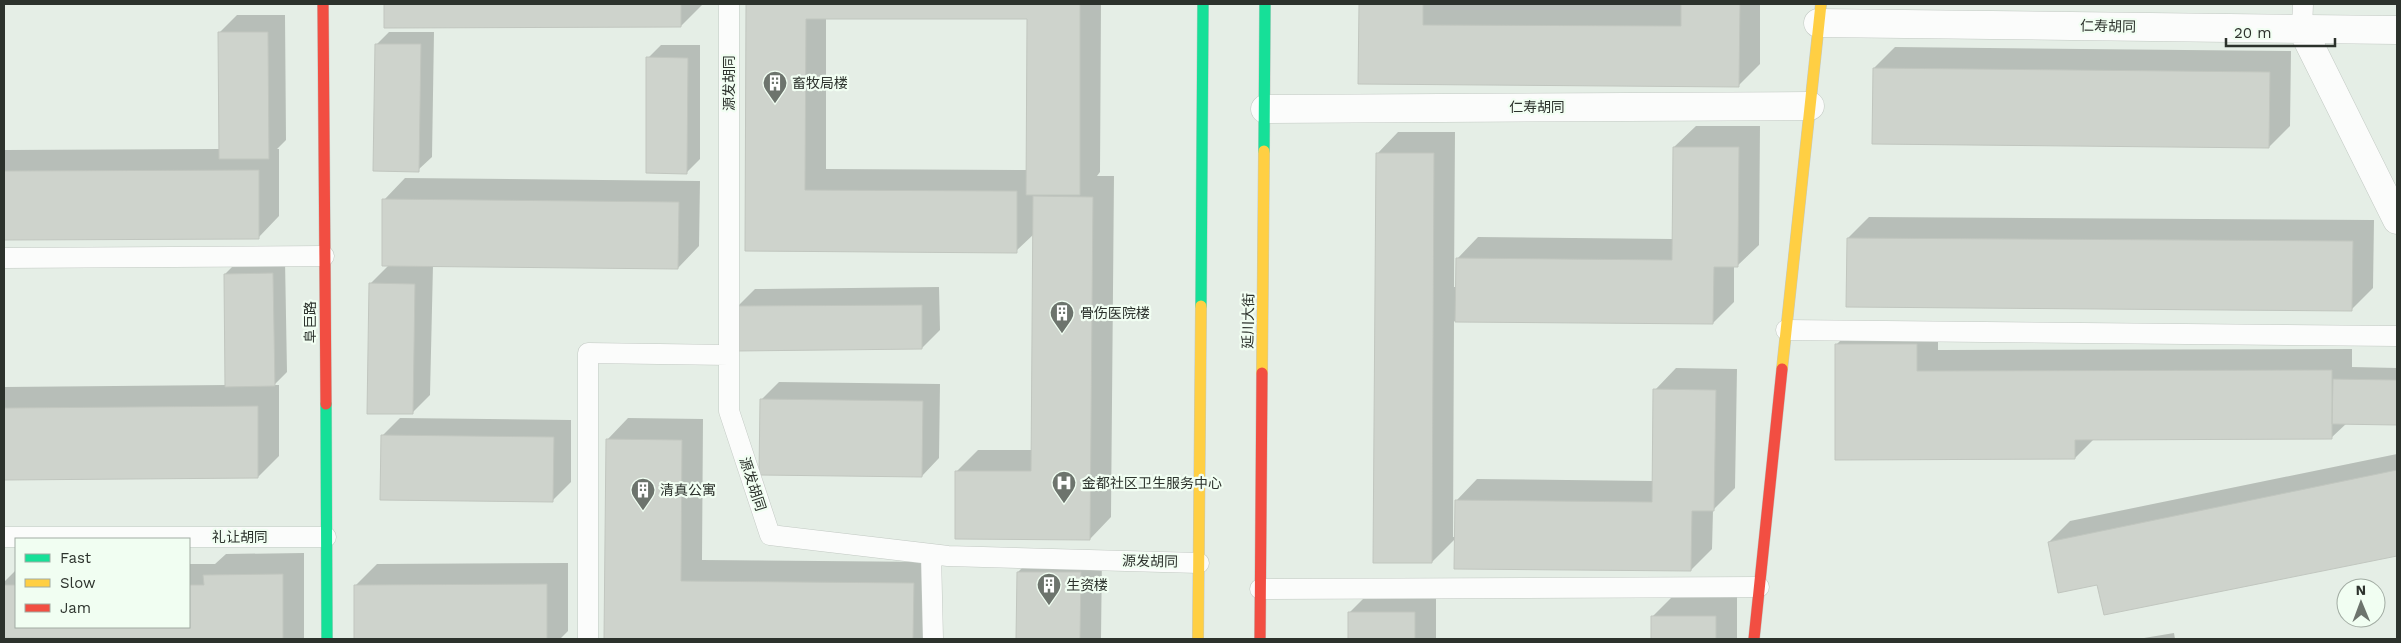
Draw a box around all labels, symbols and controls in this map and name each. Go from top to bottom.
scale bar [2226,15,2335,47]
street label: 仁寿胡同 [2080,18,2136,34]
text: 20 m [2234,24,2272,42]
street label: 源发胡同 [721,55,737,111]
building icon: 畜牧局楼 [762,70,788,104]
place label: 畜牧局楼 [792,75,848,91]
street label: 仁寿胡同 [1509,99,1565,115]
street label: 延川大街 [1240,293,1256,349]
building icon: 骨伤医院楼 [1049,300,1075,334]
street label: 阜巨路 [302,301,318,343]
place label: 骨伤医院楼 [1080,305,1150,321]
street label: 源发胡同 [737,455,769,513]
hospital icon: 金都社区卫生服务中心 [1051,470,1077,504]
place label: 金都社区卫生服务中心 [1082,475,1222,491]
building icon: 清真公寓 [630,477,656,511]
place label: 清真公寓 [660,482,716,498]
street label: 礼让胡同 [212,529,268,545]
legend [15,538,190,628]
text: Fast [60,549,92,567]
street label: 源发胡同 [1122,553,1178,569]
building icon: 生资楼 [1036,572,1062,606]
text: Slow [60,574,96,592]
place label: 生资楼 [1066,577,1108,593]
north arrow [2336,578,2386,628]
text: N [2355,582,2366,598]
text: Jam [60,599,91,617]

